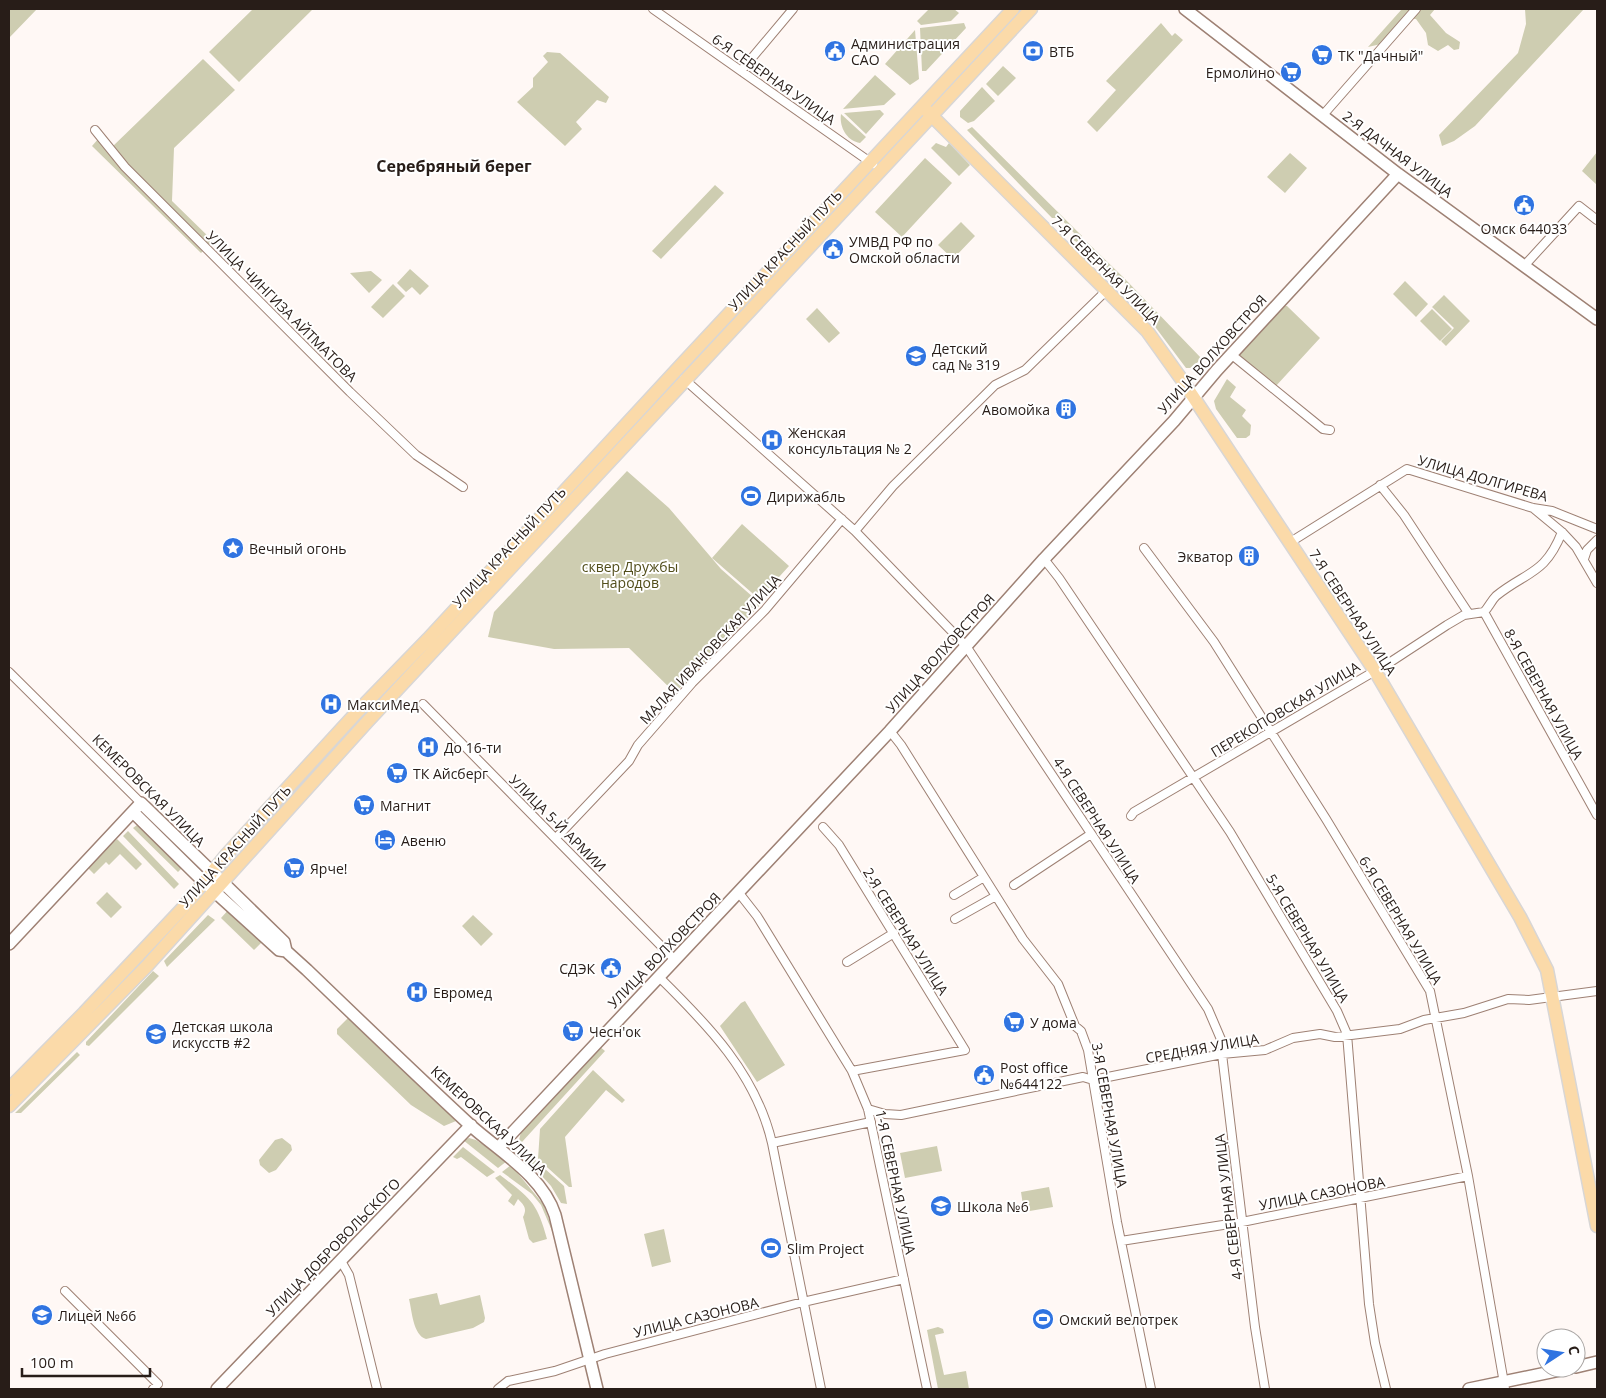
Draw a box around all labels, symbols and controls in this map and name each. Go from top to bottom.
street label: 6-Я СЕВЕРНАЯ УЛИЦА [708,29,840,129]
place label: Администрация САО [851,34,960,69]
public building icon: Администрация САО [823,39,847,63]
bank icon: ВТБ [1021,39,1045,63]
place label: ВТБ [1049,42,1074,61]
supermarket icon: ТК "Дачный" [1310,43,1334,67]
place label: ТК "Дачный" [1338,46,1423,65]
supermarket icon: Ермолино [1279,60,1303,84]
place label: Ермолино [1206,63,1275,82]
street label: 2-Я ДАЧНАЯ УЛИЦА [1339,106,1457,202]
district label: Серебряный берег [376,155,532,177]
street label: УЛИЦА КРАСНЫЙ ПУТЬ [724,185,846,314]
public building icon: Омск 644033 [1512,193,1536,217]
street label: 7-Я СЕВЕРНАЯ УЛИЦА [1047,211,1165,329]
place label: Омск 644033 [1481,219,1567,238]
street label: УЛИЦА ЧИНГИЗА АЙТМАТОВА [202,226,362,386]
place label: УМВД РФ по Омской области [849,232,960,267]
public building icon: УМВД РФ по Омской области [821,237,845,261]
street label: УЛИЦА ВОЛХОВСТРОЯ [1153,290,1271,418]
place label: Детский сад № 319 [932,339,1000,374]
school or university icon: Детский сад № 319 [904,344,928,368]
building icon: Авомойка [1054,397,1078,421]
place label: Авомойка [982,400,1050,419]
place label: Женская консультация № 2 [788,423,912,458]
hospital icon: Женская консультация № 2 [760,428,784,452]
street label: УЛИЦА ДОЛГИРЕВА [1416,450,1550,506]
street label: УЛИЦА КРАСНЫЙ ПУТЬ [448,482,570,611]
sports icon: Дирижабль [739,484,763,508]
place label: Дирижабль [767,487,846,506]
place icon: Вечный огонь [221,536,245,560]
place label: Вечный огонь [249,539,347,558]
building icon: Экватор [1237,544,1261,568]
street label: 7-Я СЕВЕРНАЯ УЛИЦА [1305,545,1401,679]
place label: Экватор [1178,547,1233,566]
park label: сквер Дружбы народов [582,557,678,592]
street label: МАЛАЯ ИВАНОВСКАЯ УЛИЦА [635,570,785,728]
street label: УЛИЦА ВОЛХОВСТРОЯ [881,589,999,717]
street label: 8-Я СЕВЕРНАЯ УЛИЦА [1500,625,1588,763]
street label: ПЕРЕКОПОВСКАЯ УЛИЦА [1207,657,1363,761]
hospital icon: МаксиМед [319,692,343,716]
place label: МаксиМед [347,695,419,714]
street label: КЕМЕРОВСКАЯ УЛИЦА [89,730,210,851]
hospital icon: До 16-ти [416,735,440,759]
place label: До 16-ти [444,738,502,757]
street label: 4-Я СЕВЕРНАЯ УЛИЦА [1049,753,1145,887]
supermarket icon: ТК Айсберг [385,761,409,785]
place label: ТК Айсберг [413,764,488,783]
street label: УЛИЦА 5-Й АРМИИ [505,770,611,876]
street label: УЛИЦА КРАСНЫЙ ПУТЬ [175,781,295,911]
supermarket icon: Магнит [352,793,376,817]
place label: Магнит [380,796,431,815]
hotel icon: Авеню [373,828,397,852]
place label: Авеню [401,831,446,850]
street label: 6-Я СЕВЕРНАЯ УЛИЦА [1355,852,1447,988]
supermarket icon: Ярче! [282,856,306,880]
place label: Ярче! [310,859,347,878]
street label: 2-Я СЕВЕРНАЯ УЛИЦА [859,864,953,998]
street label: 5-Я СЕВЕРНАЯ УЛИЦА [1262,870,1354,1006]
street label: УЛИЦА ВОЛХОВСТРОЯ [604,888,724,1012]
public building icon: СДЭК [599,956,623,980]
place label: СДЭК [559,959,595,978]
hospital icon: Евромед [405,980,429,1004]
place label: Евромед [433,983,492,1002]
supermarket icon: У дома [1002,1010,1026,1034]
place label: У дома [1030,1013,1077,1032]
place label: Детская школа искусств #2 [172,1017,273,1052]
supermarket icon: Чесн'ок [561,1019,585,1043]
school or university icon: Детская школа искусств #2 [144,1022,168,1046]
place label: Чесн'ок [589,1022,642,1041]
street label: СРЕДНЯЯ УЛИЦА [1144,1029,1260,1067]
street label: 3-Я СЕВЕРНАЯ УЛИЦА [1088,1041,1132,1189]
place label: Post office №644122 [1000,1058,1068,1093]
street label: КЕМЕРОВСКАЯ УЛИЦА [427,1061,551,1179]
public building icon: Post office №644122 [972,1063,996,1087]
street label: 1-Я СЕВЕРНАЯ УЛИЦА [871,1108,921,1256]
street label: 4-Я СЕВЕРНАЯ УЛИЦА [1210,1133,1246,1281]
street label: УЛИЦА САЗОНОВА [1257,1171,1387,1215]
street label: УЛИЦА ДОБРОВОЛЬСКОГО [262,1174,404,1320]
school or university icon: Школа №6 [929,1194,953,1218]
place label: Школа №6 [957,1197,1029,1216]
sports icon: Slim Project [759,1236,783,1260]
place label: Slim Project [787,1239,864,1258]
street label: УЛИЦА САЗОНОВА [632,1292,760,1342]
school or university icon: Лицей №66 [30,1303,54,1327]
place label: Лицей №66 [58,1306,136,1325]
sports icon: Омский велотрек [1031,1307,1055,1331]
place label: Омский велотрек [1059,1310,1179,1329]
north arrow [1536,1328,1586,1378]
text: С [1564,1344,1584,1357]
scale bar [22,1346,150,1378]
text: 100 m [30,1352,74,1372]

